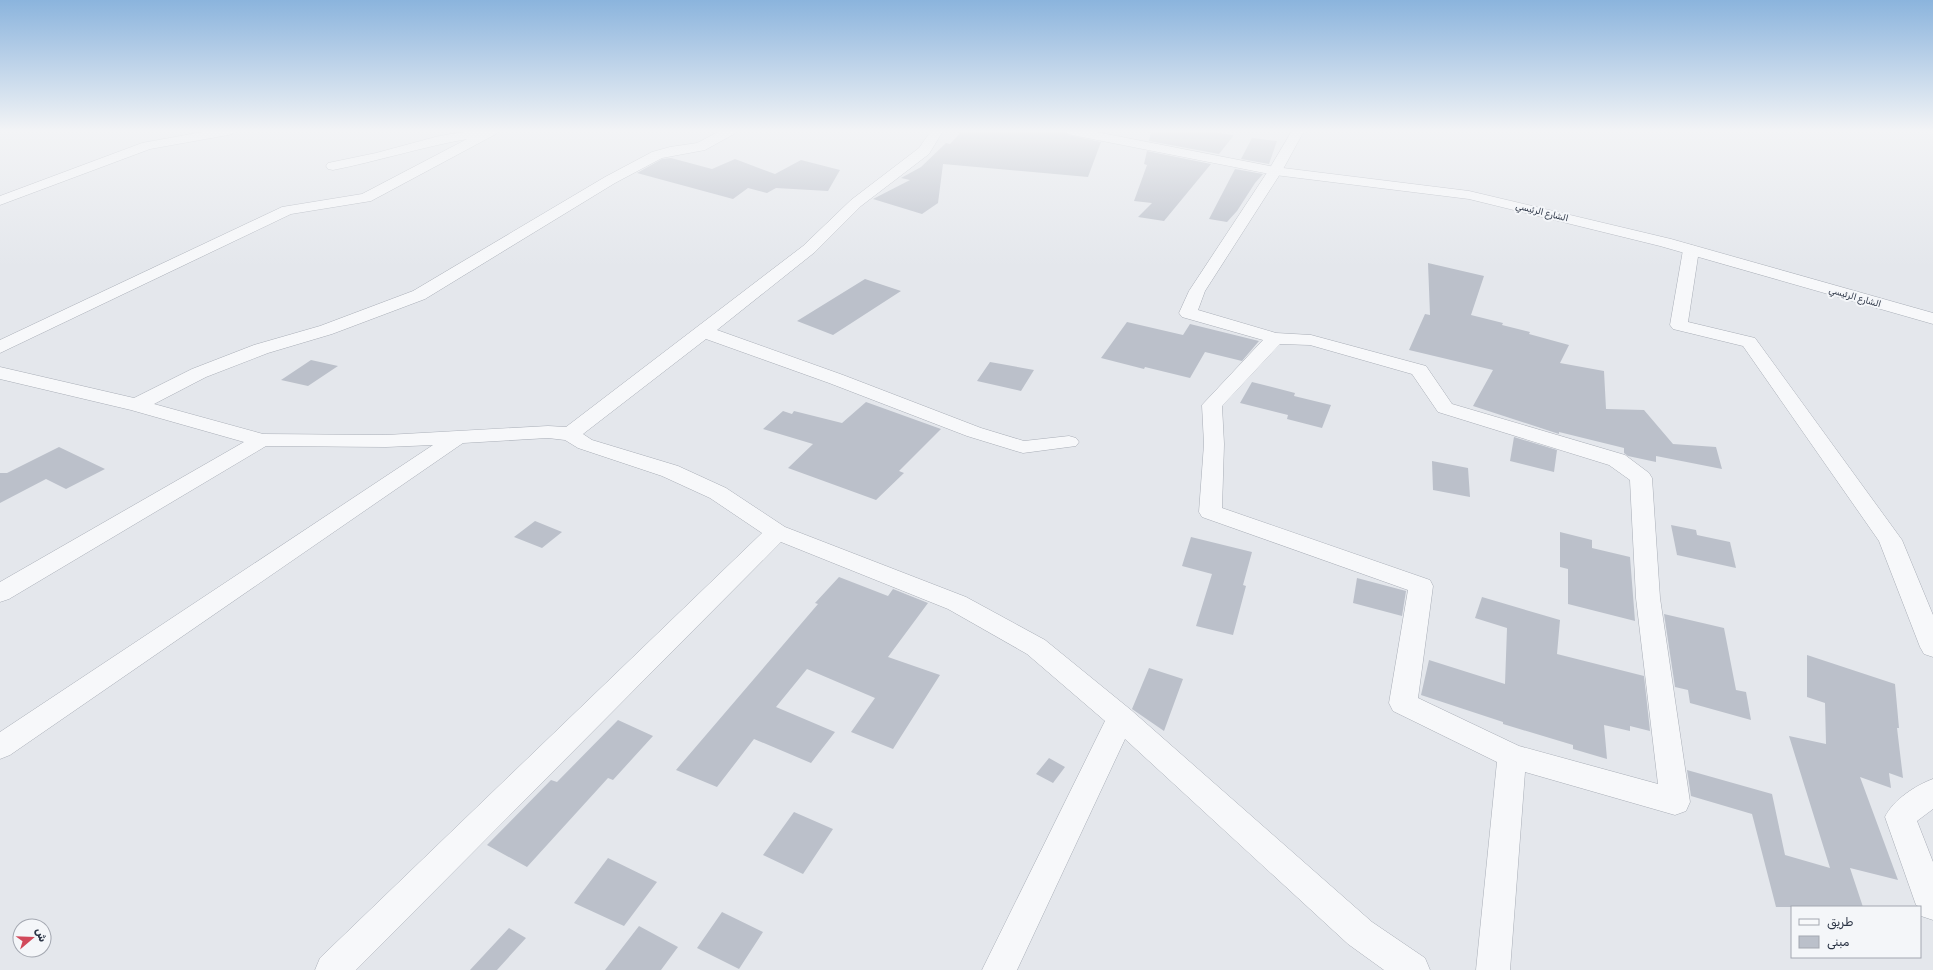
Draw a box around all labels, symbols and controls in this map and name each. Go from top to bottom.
street label: الشارع الرئيسي [1514,201,1569,225]
street label: الشارع الرئيسي [1827,285,1882,311]
legend [1791,906,1921,958]
text: طريق [1827,915,1853,930]
north arrow [12,918,52,958]
text: ش [33,926,49,944]
text: مبنى [1827,935,1850,950]

